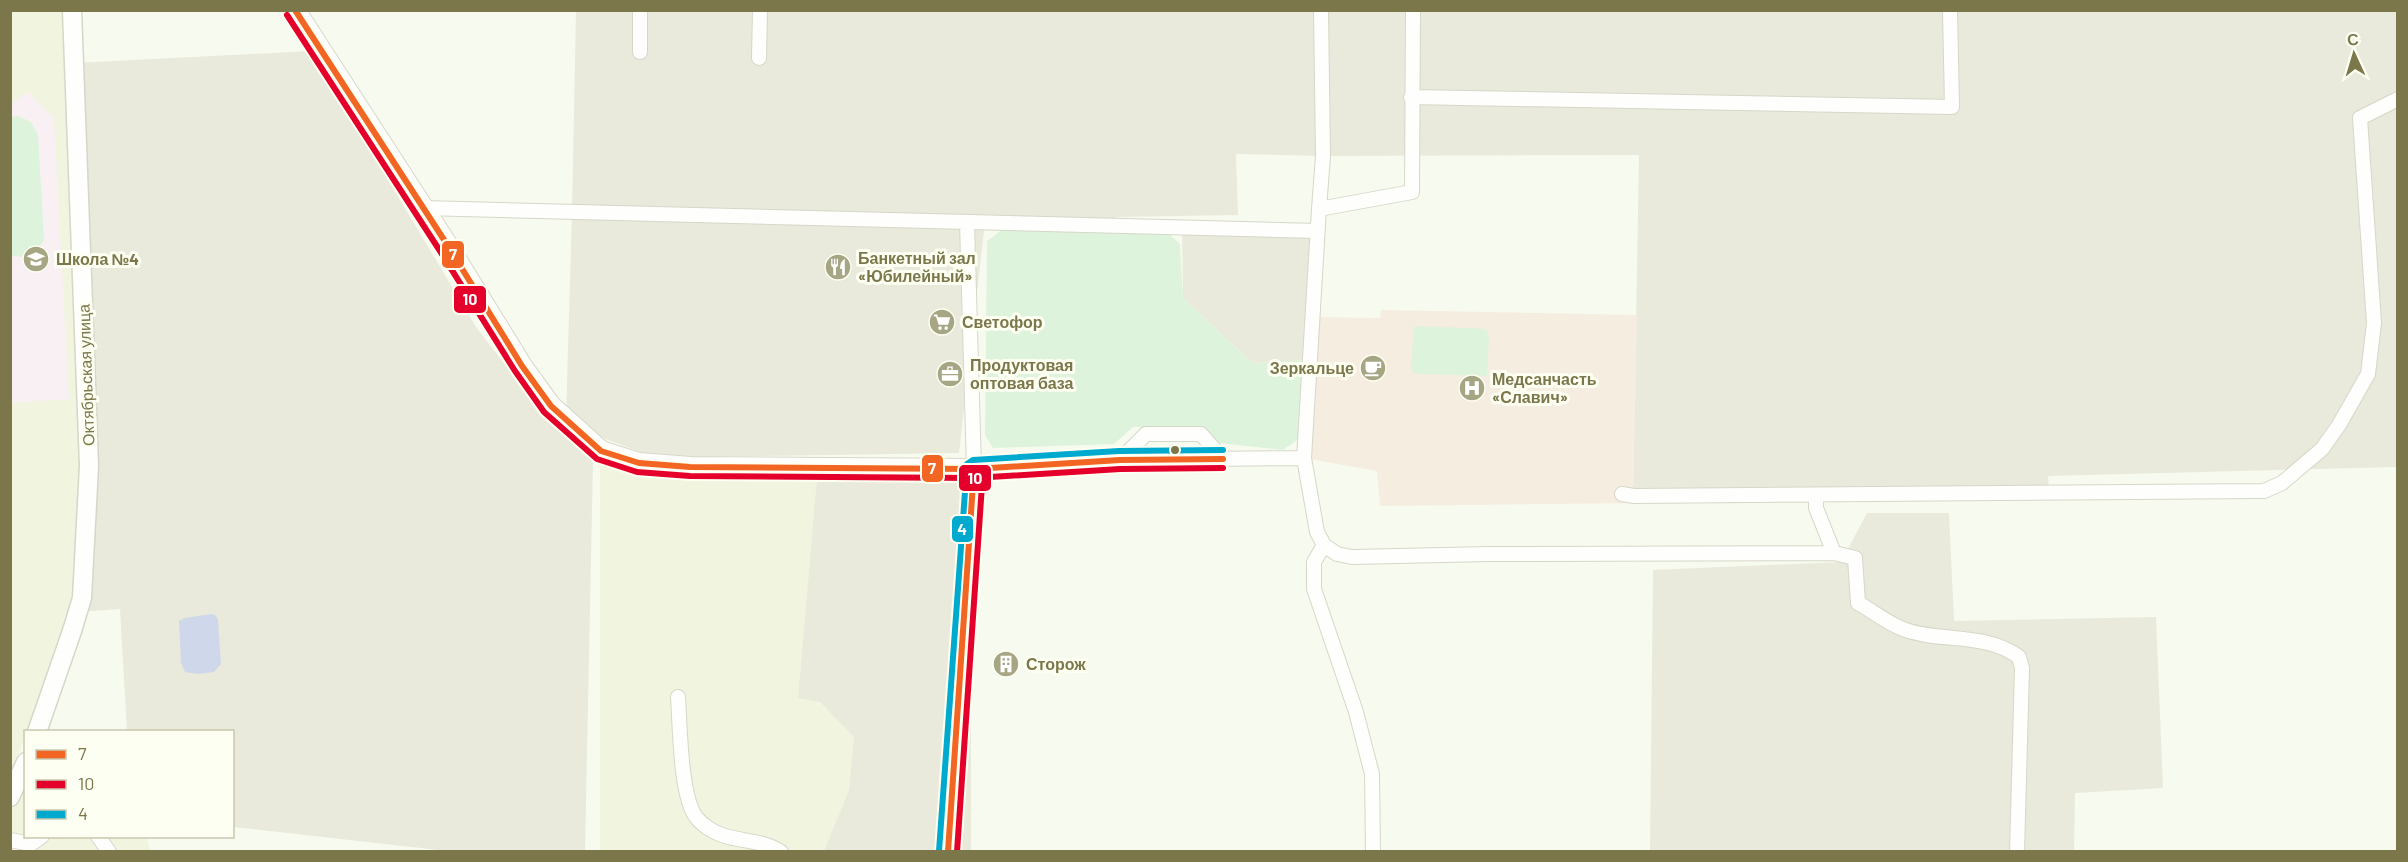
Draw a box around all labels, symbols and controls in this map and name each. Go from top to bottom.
north arrow [2324,24,2384,84]
text: С [2346,29,2360,48]
line badge: 7 [441,240,465,269]
school or university icon: Школа №4 [21,244,51,274]
text: 7 [449,244,457,263]
place label: Банкетный зал «Юбилейный» [858,248,976,285]
place label: Школа №4 [56,249,139,268]
restaurant icon: Банкетный зал «Юбилейный» [823,252,853,282]
line badge: 10 [453,285,487,314]
text: 10 [463,289,477,308]
street label: Октябрьская улица [74,304,97,446]
supermarket icon: Светофор [927,307,957,337]
place label: Светофор [962,312,1043,331]
cafe icon: Зеркальце [1358,353,1388,383]
place label: Продуктовая оптовая база [970,355,1074,392]
place label: Зеркальце [1270,358,1354,377]
office icon: Продуктовая оптовая база [935,359,965,389]
place label: Медсанчасть «Славич» [1492,369,1597,406]
hospital icon: Медсанчасть «Славич» [1457,373,1487,403]
unlabelled marker [1169,444,1181,456]
line badge: 7 [921,454,944,483]
text: 7 [928,458,936,477]
line badge: 10 [958,464,992,492]
text: 10 [968,468,982,487]
line badge: 4 [951,515,974,543]
text: 4 [957,519,967,538]
building icon: Сторож [991,649,1021,679]
place label: Сторож [1026,654,1086,673]
legend [24,730,234,838]
text: 7 [78,742,87,764]
text: 10 [78,772,94,794]
text: 4 [78,802,88,824]

